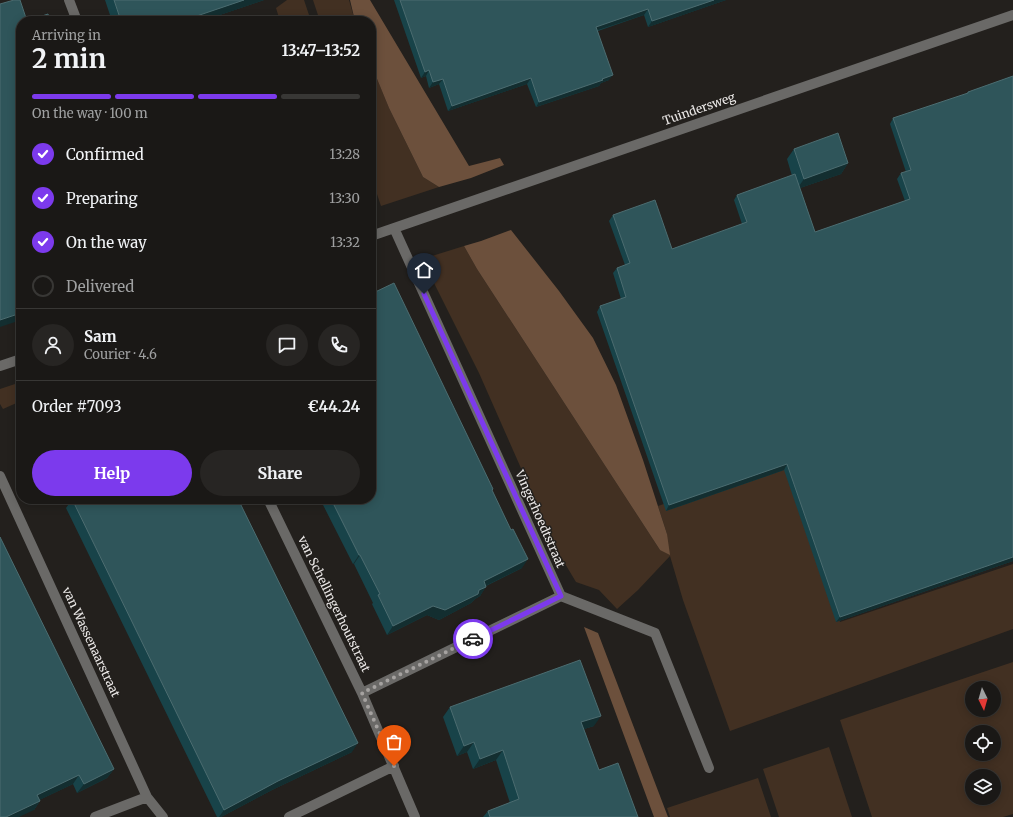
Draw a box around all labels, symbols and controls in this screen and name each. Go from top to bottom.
text: Arriving in [32,27,101,44]
text: 13:47–13:52 [281,41,360,60]
text: 2 min [32,42,106,75]
street label: Tuindersweg [660,89,738,128]
text: On the way · 100 m [32,105,148,122]
icon: check [32,143,54,165]
text: Confirmed [66,145,144,164]
text: 13:28 [329,146,360,163]
icon: check [32,187,54,209]
text: Preparing [66,189,138,208]
text: 13:30 [329,190,360,207]
icon: check [32,231,54,253]
text: On the way [66,233,147,252]
text: 13:32 [330,234,360,251]
pin [407,253,441,294]
icon: home [413,259,435,281]
text: Delivered [66,277,134,296]
button: person [32,324,74,366]
button: chat [266,324,308,366]
button: phone [318,324,360,366]
text: Sam [84,327,117,346]
text: Courier · 4.6 [84,346,157,363]
text: Order #7093 [32,397,121,416]
text: €44.24 [308,397,360,416]
button: Help [32,450,192,496]
button: Share [200,450,360,496]
street label: Vingerhoedtstraat [512,467,569,570]
street label: van Schellingerhoutstraat [295,532,374,675]
street label: van Wassenaarstraat [59,583,124,699]
courier [453,619,493,659]
icon: car [462,628,484,650]
north arrow [965,681,1001,717]
map controls [965,681,1001,805]
pin [377,725,411,766]
button: locate [965,725,1001,761]
icon: bag [383,731,405,753]
button: layers [965,769,1001,805]

